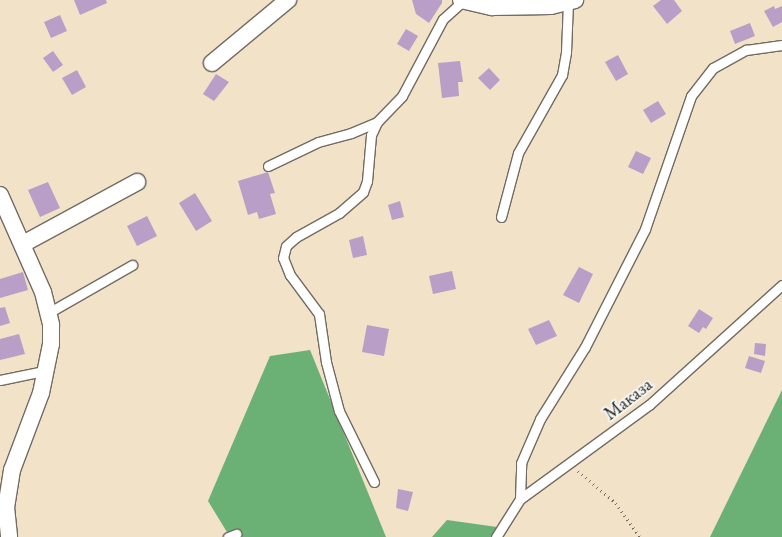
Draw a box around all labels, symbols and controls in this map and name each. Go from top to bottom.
street label: Маказа [599,373,657,425]

